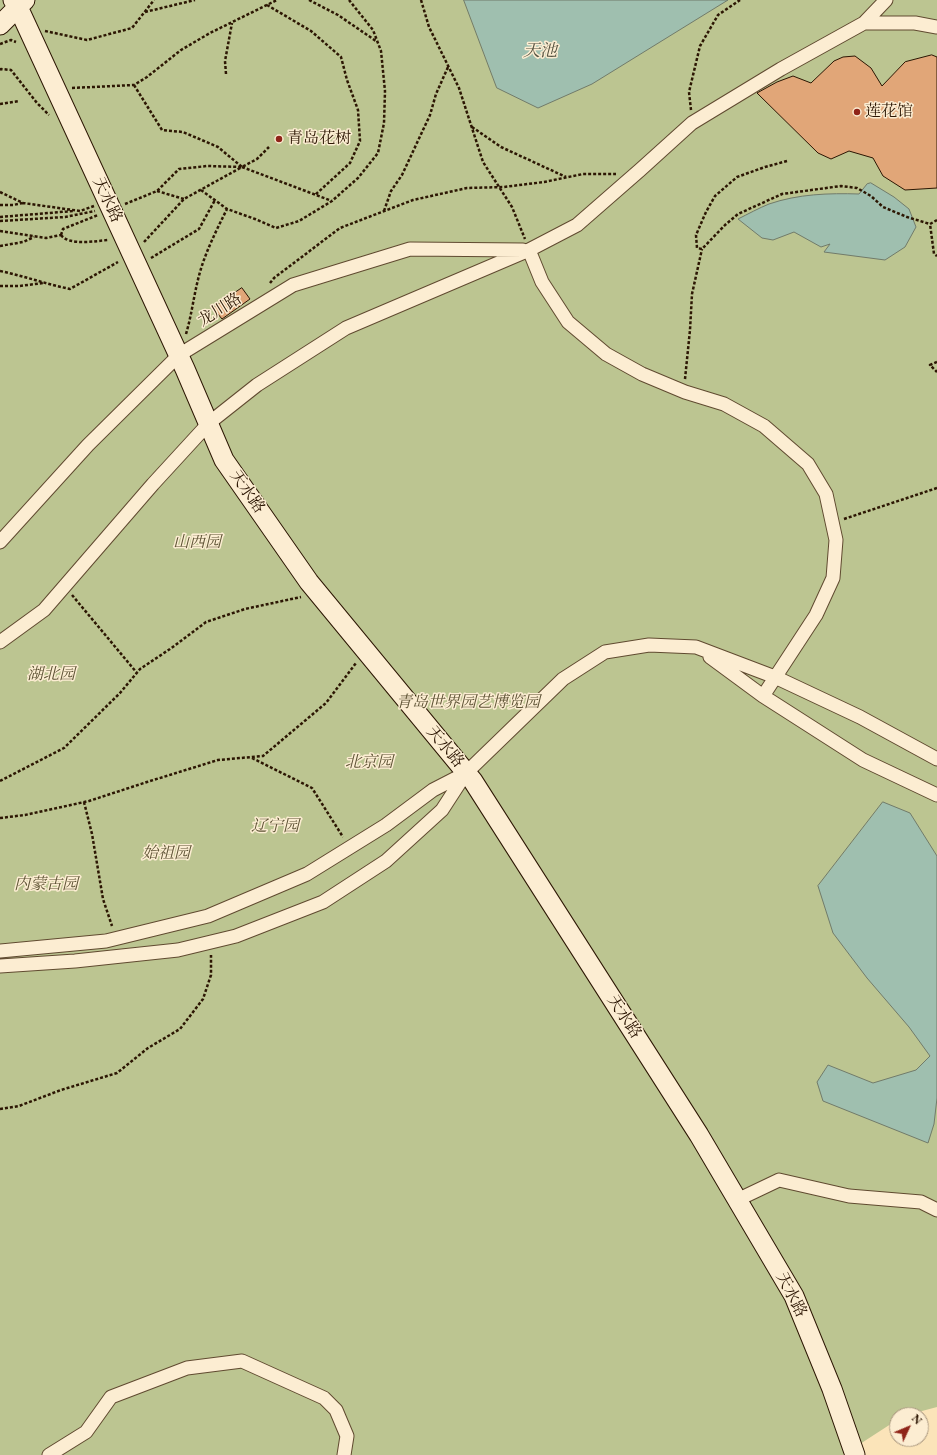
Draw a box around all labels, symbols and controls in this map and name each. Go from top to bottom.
water label: 天池 [523,41,557,61]
place label: 莲花馆 [865,102,913,122]
marker: 莲花馆 [852,107,862,117]
place label: 青岛花树 [287,129,351,149]
marker: 青岛花树 [274,134,284,144]
street label: 天水路 [88,174,126,226]
street label: 龙川路 [195,289,245,331]
street label: 天水路 [225,467,269,517]
park label: 山西园 [173,533,221,553]
park label: 湖北园 [27,665,75,685]
park label: 青岛世界园艺博览园 [396,693,540,713]
street label: 天水路 [422,722,468,772]
park label: 北京园 [345,753,393,773]
park label: 辽宁园 [251,817,299,837]
park label: 始祖园 [142,844,190,864]
park label: 内蒙古园 [14,875,78,895]
street label: 天水路 [603,992,645,1042]
street label: 天水路 [772,1269,810,1321]
north arrow [889,1407,929,1447]
text: N [909,1411,925,1427]

